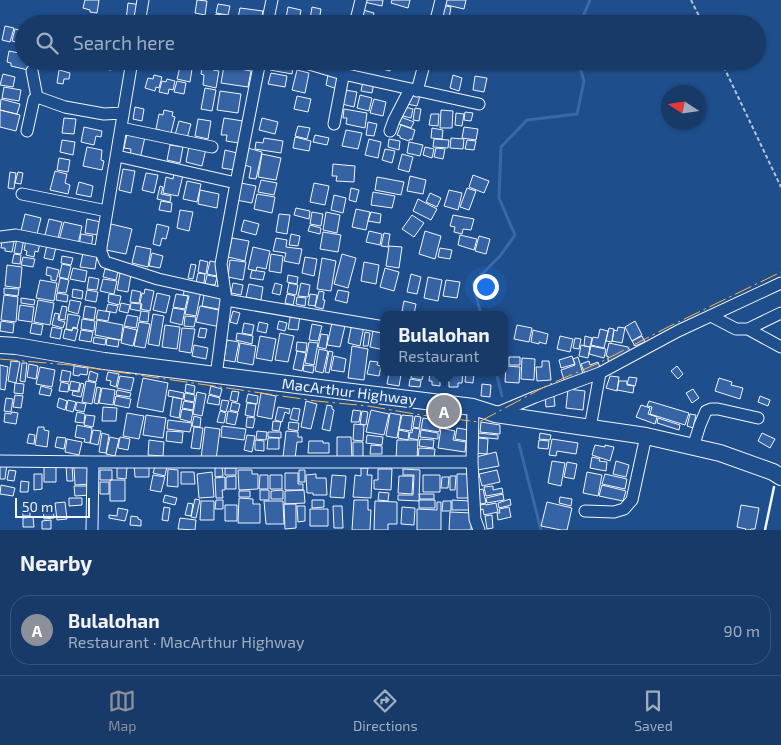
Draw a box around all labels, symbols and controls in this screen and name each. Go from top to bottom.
search box [15,15,766,70]
icon: search [33,29,61,57]
text: Search here [73,31,175,54]
north arrow [661,85,706,130]
your location [473,274,499,300]
popup [380,311,508,376]
text: Bulalohan [398,323,490,346]
text: Restaurant [398,346,479,365]
street label: MacArthur Highway [281,374,417,408]
pin: A [428,392,460,430]
scale bar [15,495,90,518]
text: 50 m [22,498,53,515]
text: Nearby [20,550,92,575]
text: Bulalohan [68,609,160,632]
text: A [32,621,42,640]
text: 90 m [724,621,760,640]
text: Restaurant · MacArthur Highway [68,632,304,651]
tab: Map [108,687,136,734]
tab: Directions [353,687,418,734]
tab: Saved [634,687,673,734]

